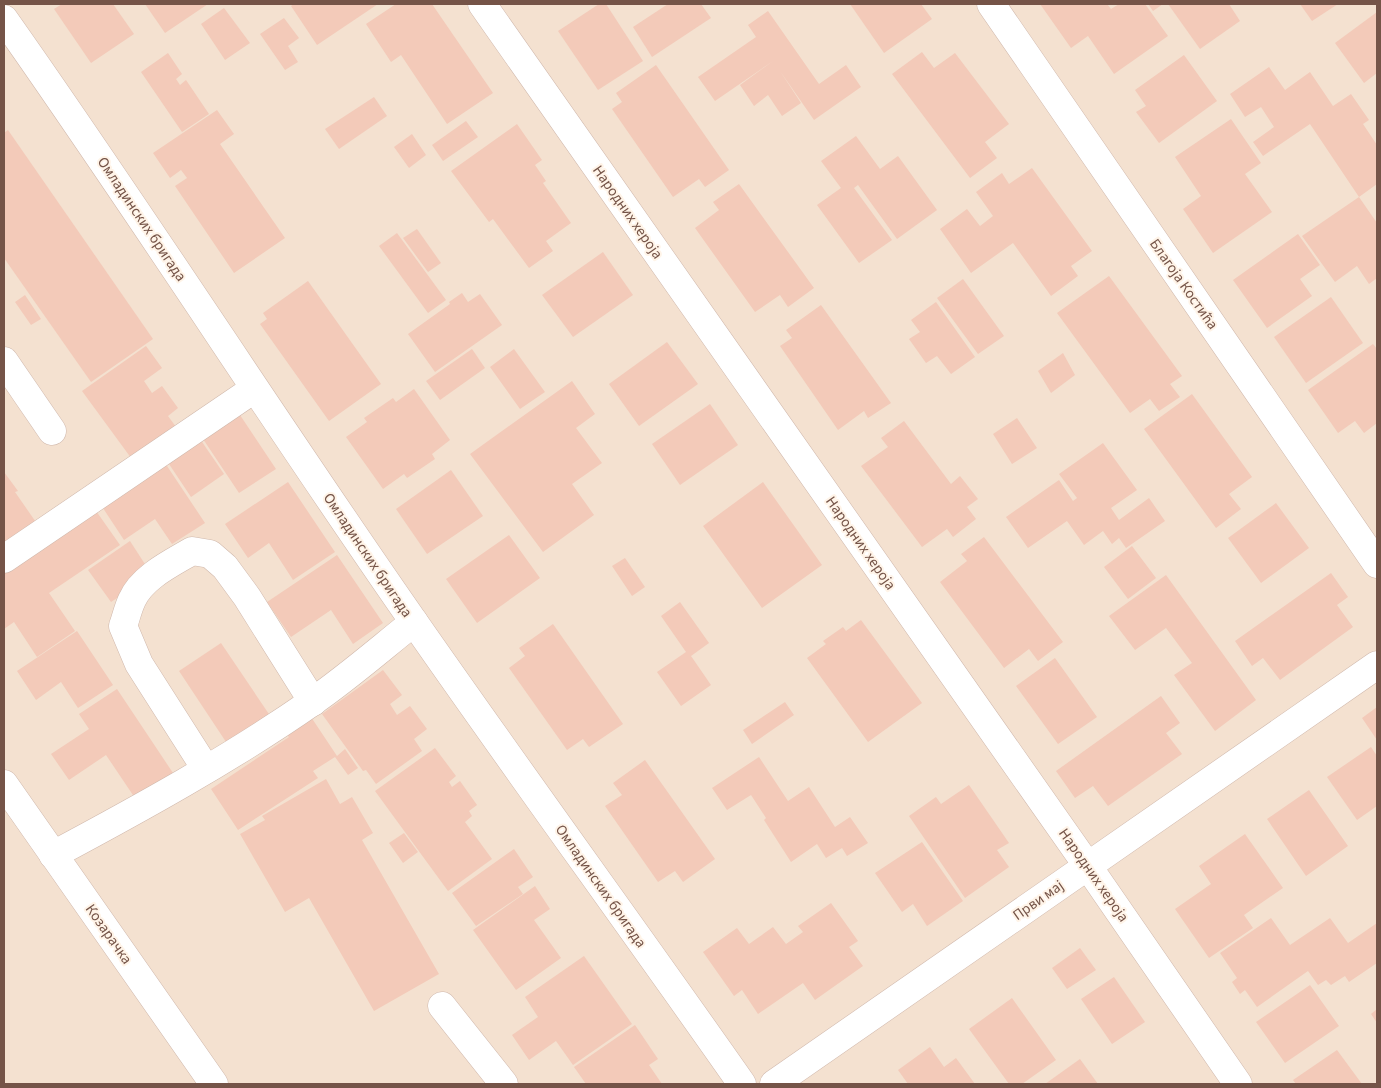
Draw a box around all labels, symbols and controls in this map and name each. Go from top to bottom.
street label: Омладинских бригада [92,153,191,286]
street label: Народних хероја [587,161,668,263]
street label: Благоја Костића [1144,235,1223,334]
street label: Омладинских бригада [318,489,417,622]
street label: Народних хероја [820,492,901,594]
street label: Омладинских бригада [550,820,651,952]
street label: Народних хероја [1053,824,1134,926]
street label: Први мај [1009,875,1068,926]
street label: Козарачка [80,900,137,969]

